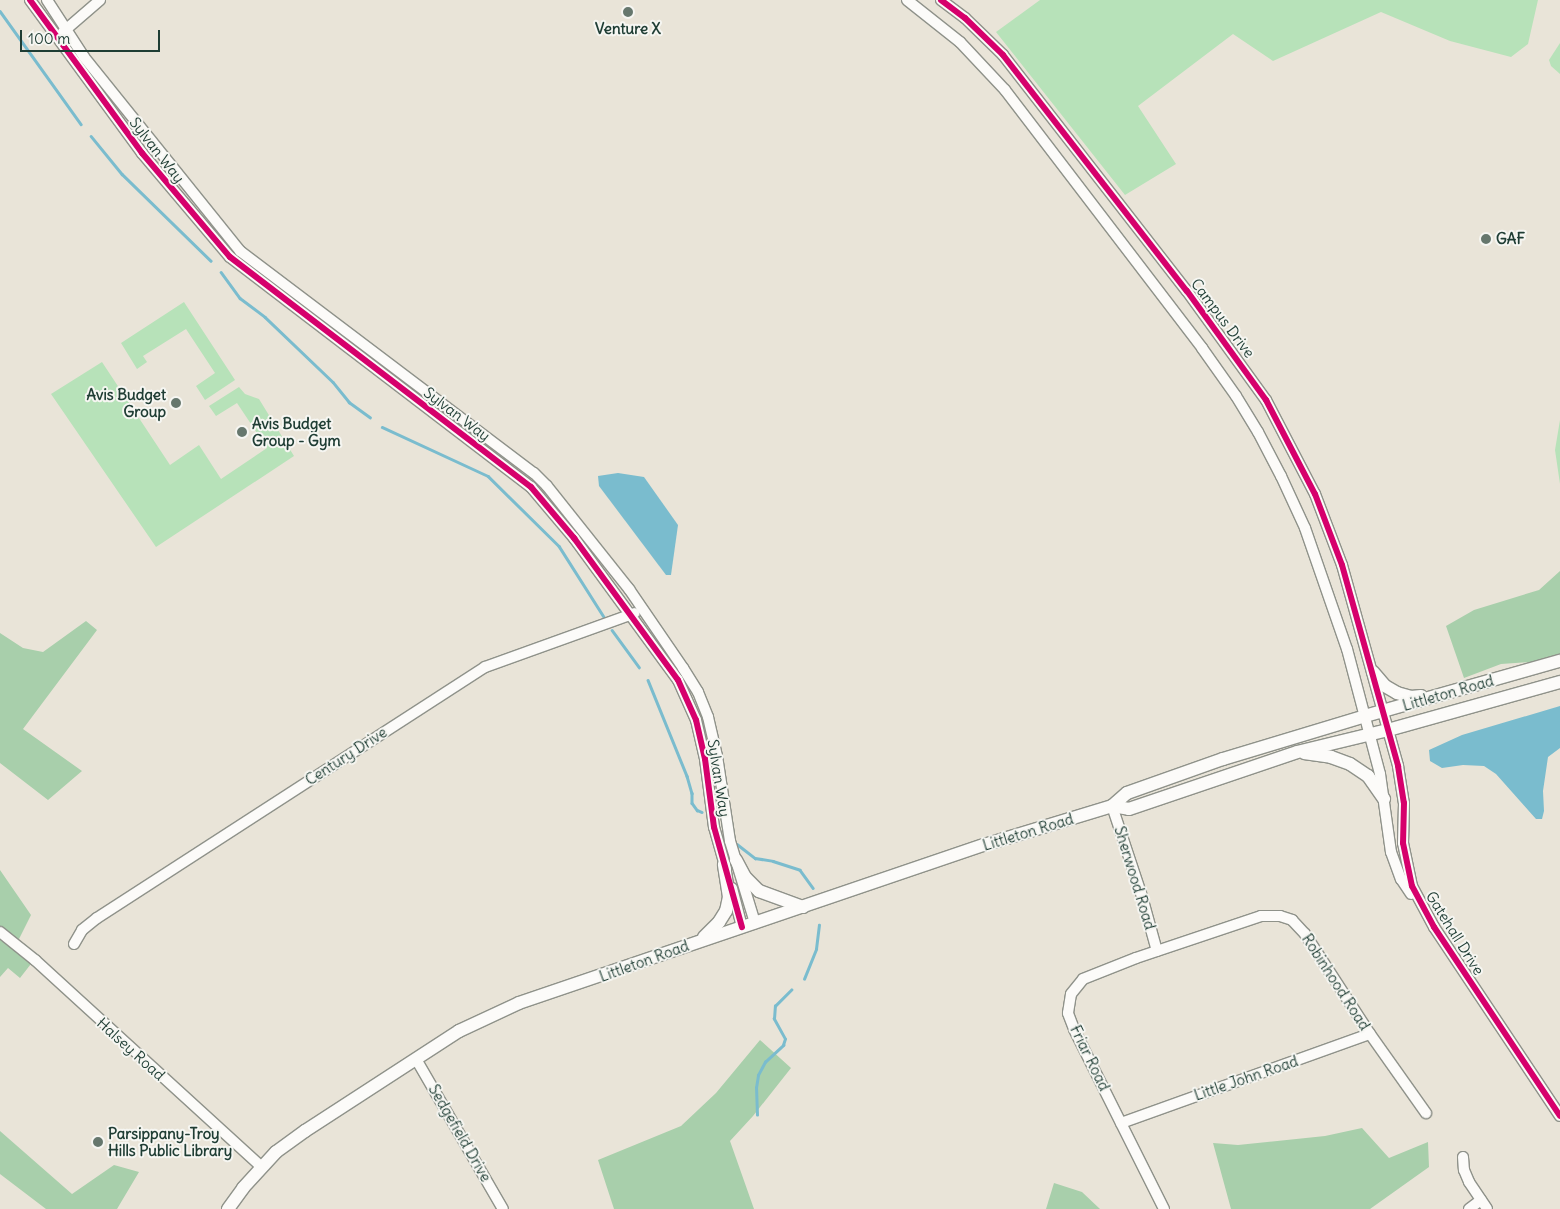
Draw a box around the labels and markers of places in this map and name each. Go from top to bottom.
marker: Venture X [622,6,634,18]
place label: Venture X [595,20,661,38]
place label: GAF [1496,230,1525,248]
marker: GAF [1480,233,1492,245]
place label: Avis Budget Group [87,385,166,420]
marker: Avis Budget Group [170,397,182,409]
place label: Avis Budget Group - Gym [252,414,341,449]
marker: Avis Budget Group - Gym [236,426,248,438]
place label: Parsippany-Troy Hills Public Library [108,1124,232,1159]
marker: Parsippany-Troy Hills Public Library [92,1136,104,1148]

